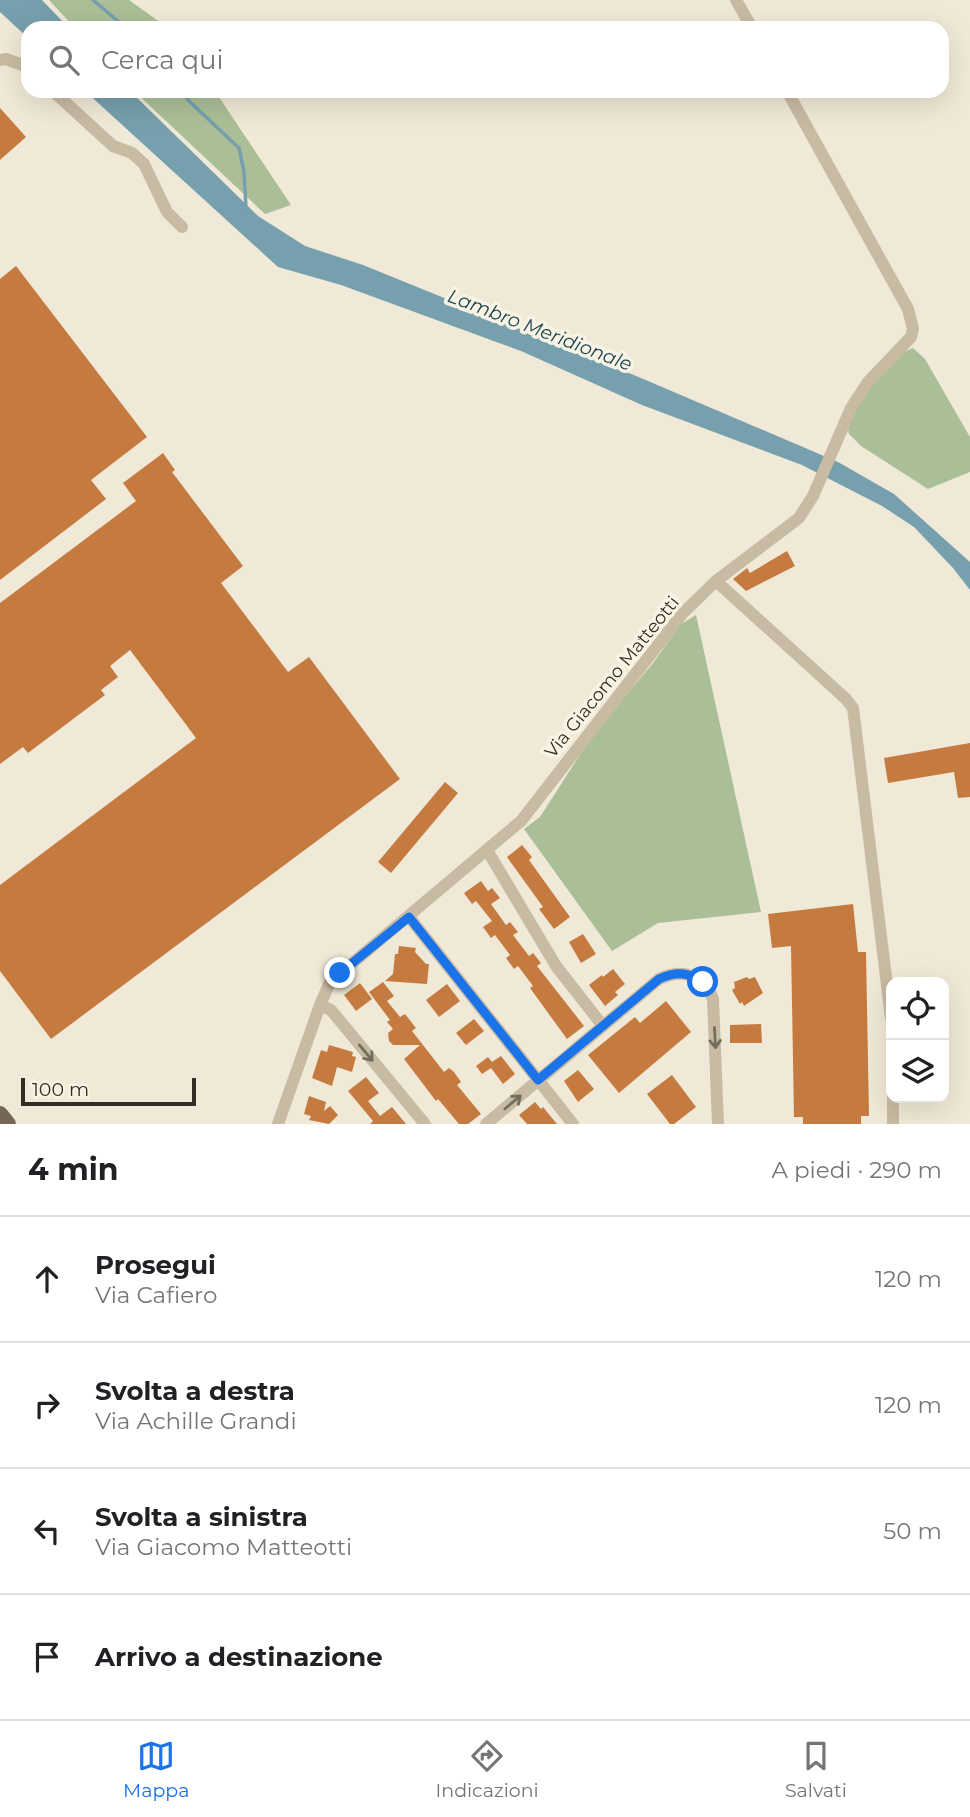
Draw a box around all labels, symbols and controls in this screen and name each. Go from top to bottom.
search box [21,21,949,98]
icon: search [45,41,83,79]
text: Cerca qui [101,44,224,76]
water label: Lambro Meridionale [445,284,635,376]
street label: Via Giacomo Matteotti [540,592,684,762]
route end [324,957,355,988]
route start [687,966,718,997]
map controls [886,977,949,1103]
button: locate [886,977,949,1040]
one-way arrow [708,1027,721,1050]
button: layers [886,1040,949,1103]
one-way arrow [359,1043,374,1061]
scale bar [21,1075,196,1107]
text: 100 m [32,1078,89,1101]
one-way arrow [503,1094,521,1110]
text: 4 min [28,1151,118,1188]
text: A piedi · 290 m [771,1156,942,1184]
text: Prosegui [95,1249,216,1281]
icon: ahead [28,1260,66,1298]
text: 120 m [875,1265,942,1293]
text: Via Cafiero [95,1281,217,1309]
text: Svolta a destra [95,1375,295,1407]
icon: right [28,1386,66,1424]
text: 120 m [875,1391,942,1419]
text: Via Achille Grandi [95,1407,297,1435]
text: Svolta a sinistra [95,1501,308,1533]
icon: left [28,1512,66,1550]
text: 50 m [883,1517,942,1545]
text: Via Giacomo Matteotti [95,1533,352,1561]
icon: arrive [28,1638,66,1676]
text: Arrivo a destinazione [95,1641,383,1673]
tab: Mappa [123,1737,189,1802]
tab: Indicazioni [436,1737,539,1802]
tab: Salvati [785,1737,847,1802]

